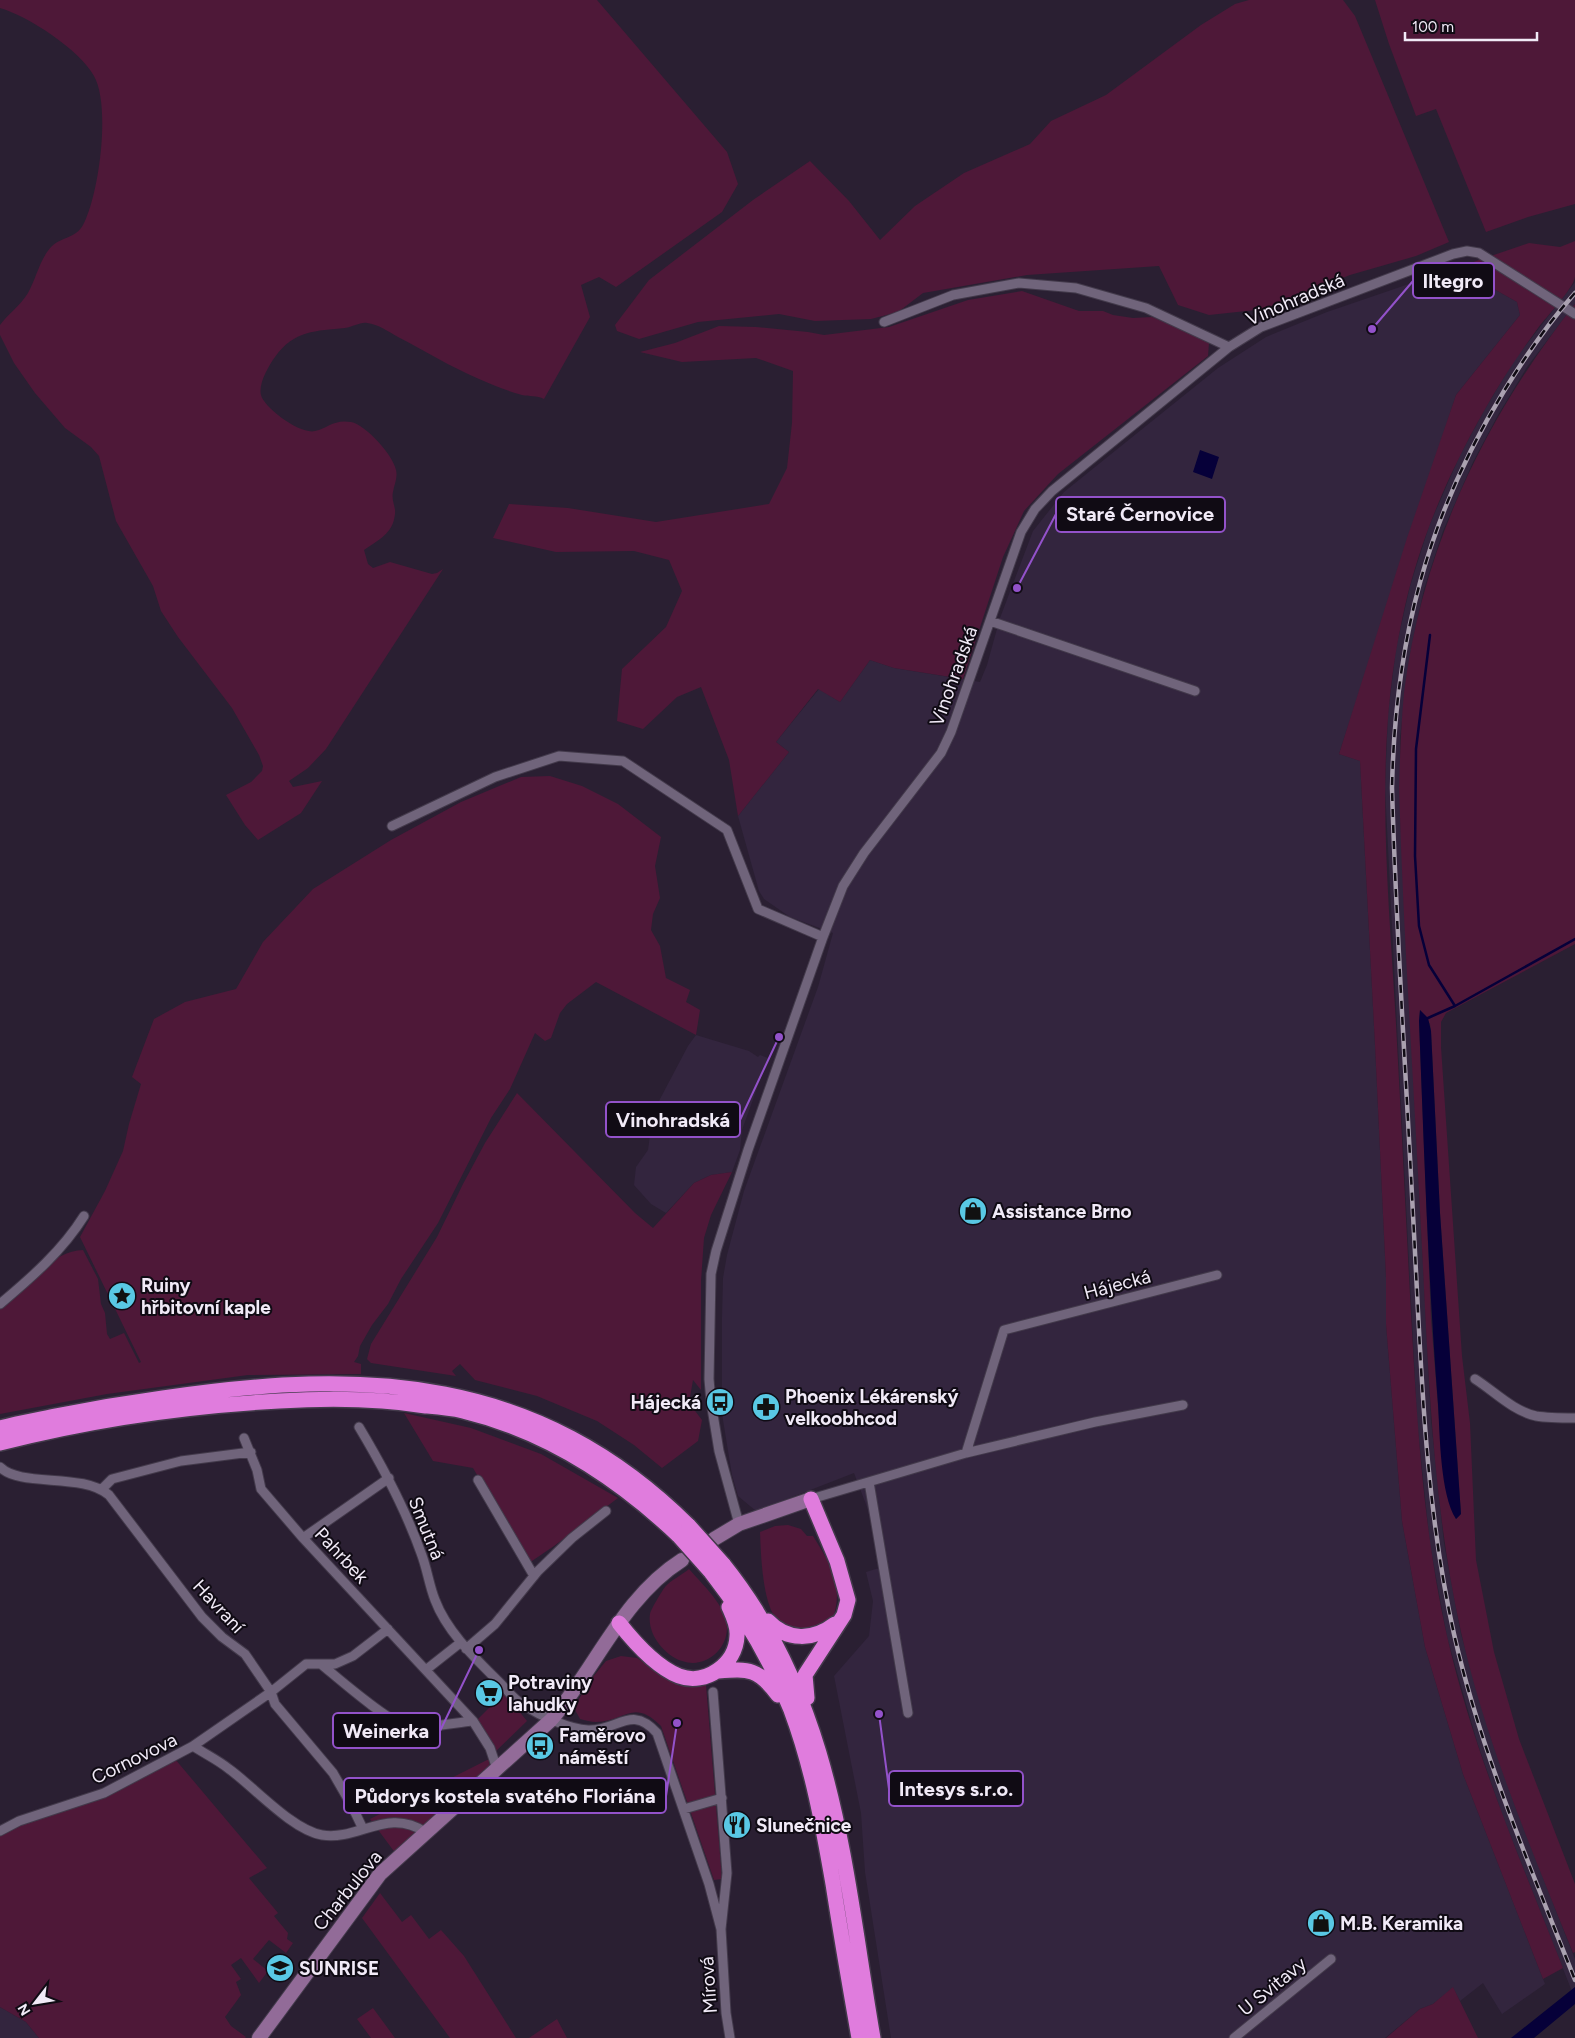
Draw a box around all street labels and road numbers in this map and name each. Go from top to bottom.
street label: Vinohradská [1243,268,1348,330]
street label: Vinohradská [925,623,982,729]
street label: Hájecká [1081,1265,1153,1304]
street label: Smutná [404,1493,450,1563]
street label: Pahrbek [310,1523,374,1589]
street label: Havraní [188,1575,250,1639]
street label: Cornovova [88,1728,181,1789]
street label: Charbulova [308,1846,387,1935]
street label: U Svitavy [1234,1952,1311,2021]
street label: Mírová [695,1956,722,2014]

